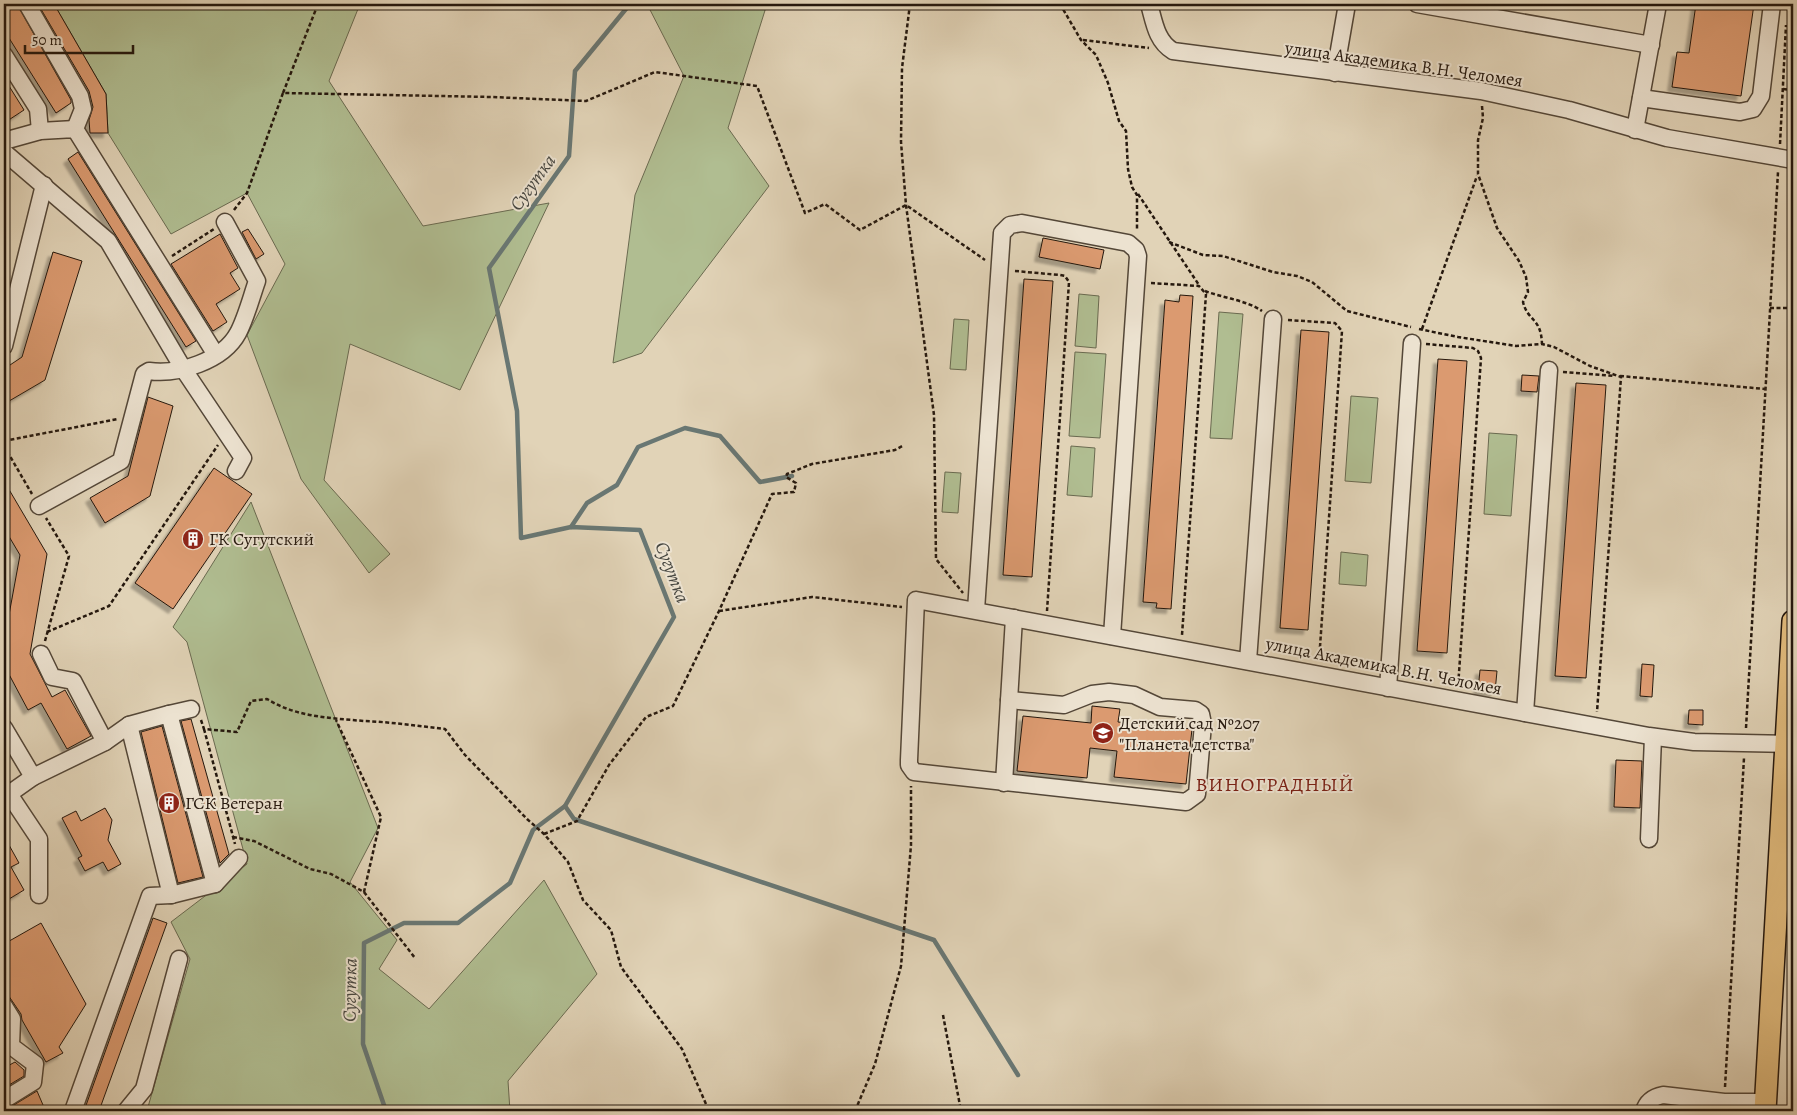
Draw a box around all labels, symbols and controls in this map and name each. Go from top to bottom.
scale bar [25,22,132,54]
text: 50 m [32,30,62,50]
street label: улица Академика В.Н. Челомея [1283,35,1524,93]
water label: Сугутка [504,149,562,216]
building icon: ГК Сугутский [181,527,205,551]
place label: ГК Сугутский [209,527,314,551]
water label: Сугутка [648,538,696,607]
street label: улица Академика В.Н. Челомея [1263,631,1504,701]
place label: Детский сад №207 "Планета детства" [1119,711,1260,756]
school or university icon: Детский сад №207 "Планета детства" [1091,721,1115,745]
district label: ВИНОГРАДНЫЙ [1195,771,1355,798]
building icon: ГСК Ветеран [157,791,181,815]
place label: ГСК Ветеран [185,791,283,815]
water label: Сугутка [336,958,364,1022]

